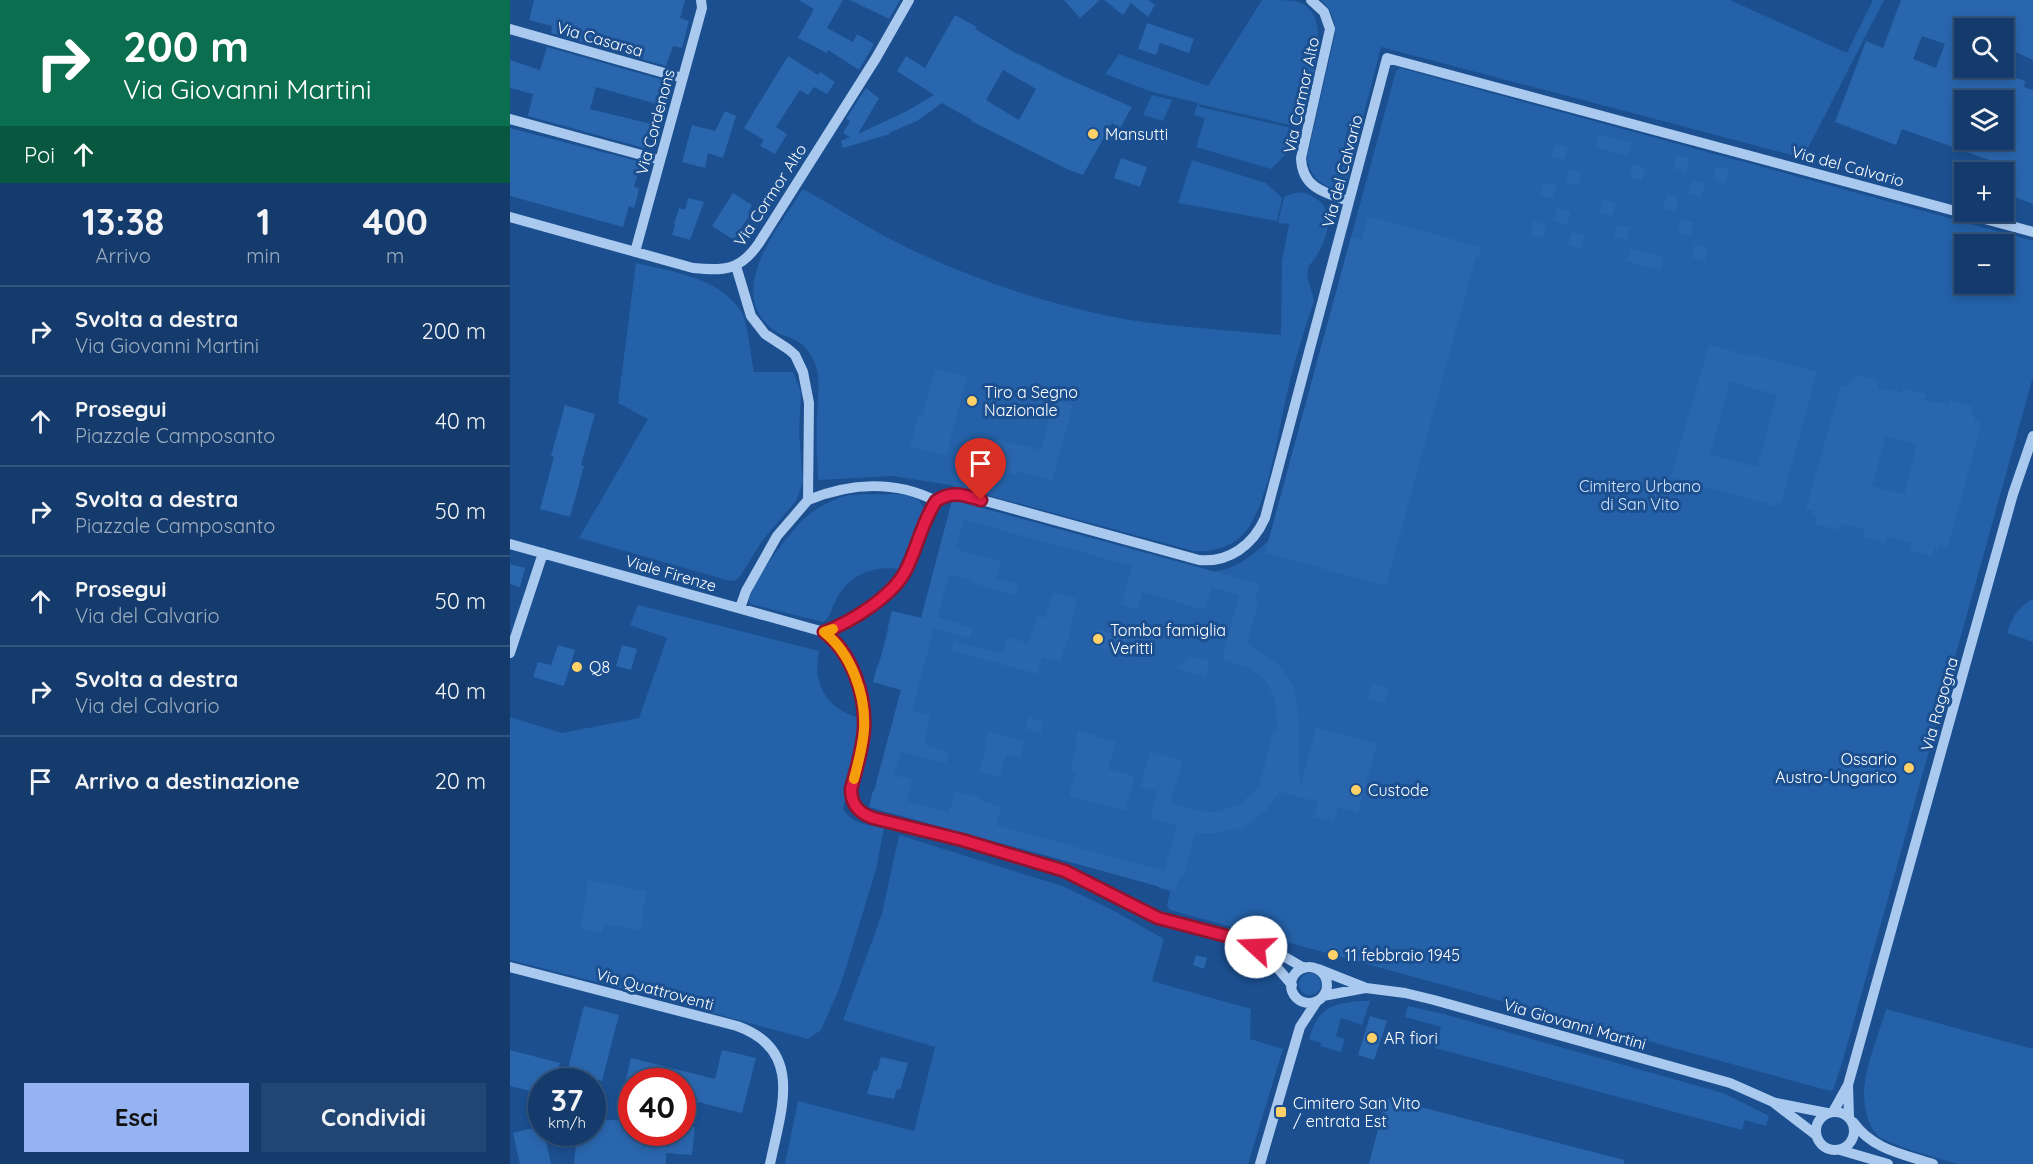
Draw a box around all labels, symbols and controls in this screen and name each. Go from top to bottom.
street label: Via Casarsa [554,17,646,61]
map controls [1954,18,2014,294]
button: search [1954,18,2014,78]
text: 200 m [123,20,249,73]
icon: right [24,24,102,102]
street label: Via Cormor Alto [1279,35,1323,155]
street label: Via Cordenons [631,67,679,177]
text: Via Giovanni Martini [123,72,372,106]
button: layers [1954,90,2014,150]
street label: Via del Calvario [1317,113,1367,229]
place label: Mansutti [1105,124,1168,144]
marker: Mansutti [1086,127,1100,141]
icon: ahead [67,138,100,171]
street label: Via Cormor Alto [729,140,811,250]
text: Poi [24,141,55,169]
street label: Via del Calvario [1790,141,1906,191]
button: + [1954,162,2014,222]
text: 13:38 [82,199,164,244]
text: 1 [256,199,270,244]
text: 400 [363,199,428,244]
button: − [1954,234,2014,294]
text: Arrivo [96,243,151,268]
text: min [246,243,280,268]
text: m [386,243,404,268]
text: Svolta a destra [75,305,238,333]
icon: right [24,315,57,348]
text: 200 m [422,317,486,345]
text: Via Giovanni Martini [75,333,259,358]
place label: Tiro a Segno Nazionale [984,382,1078,420]
marker: Tiro a Segno Nazionale [965,394,979,408]
text: Prosegui [75,395,167,423]
icon: ahead [24,405,57,438]
text: 40 m [435,407,486,435]
text: Piazzale Camposanto [75,423,275,448]
pin [955,438,1006,500]
icon: arrive [964,447,997,480]
park label: Cimitero Urbano di San Vito [1579,476,1701,514]
text: Svolta a destra [75,485,238,513]
icon: right [24,495,57,528]
text: 50 m [435,497,486,525]
text: Piazzale Camposanto [75,513,275,538]
street label: Viale Firenze [623,550,719,596]
text: Prosegui [75,575,167,603]
icon: ahead [24,585,57,618]
text: 50 m [435,587,486,615]
text: Via del Calvario [75,603,220,628]
place label: Tomba famiglia Veritti [1110,620,1226,658]
marker: Tomba famiglia Veritti [1091,632,1105,646]
street label: Via Ragogna [1916,655,1962,753]
place label: Q8 [589,657,610,677]
marker: Q8 [570,660,584,674]
text: Svolta a destra [75,665,238,693]
icon: right [24,675,57,708]
text: 40 m [435,677,486,705]
text: Via del Calvario [75,693,220,718]
place label: Ossario Austro-Ungarico [1775,749,1897,787]
marker: Ossario Austro-Ungarico [1902,761,1916,775]
icon: arrive [24,765,57,798]
text: Arrivo a destinazione [75,767,300,795]
text: 20 m [435,767,486,795]
place label: Custode [1368,780,1429,800]
marker: Custode [1349,783,1363,797]
position arrow [1224,915,1288,979]
place label: 11 febbraio 1945 [1345,945,1460,965]
marker: 11 febbraio 1945 [1326,948,1340,962]
street label: Via Quattroventi [594,964,716,1014]
street label: Via Giovanni Martini [1501,994,1649,1054]
place label: AR fiori [1384,1028,1438,1048]
marker: AR fiori [1365,1031,1379,1045]
speed limit sign: 40 [618,1068,696,1146]
text: 37 [551,1081,583,1119]
button: Esci [24,1083,249,1152]
button: Condividi [261,1083,486,1152]
place label: Cimitero San Vito / entrata Est [1293,1093,1421,1131]
marker: Cimitero San Vito / entrata Est [1274,1105,1288,1119]
text: km/h [548,1113,586,1132]

